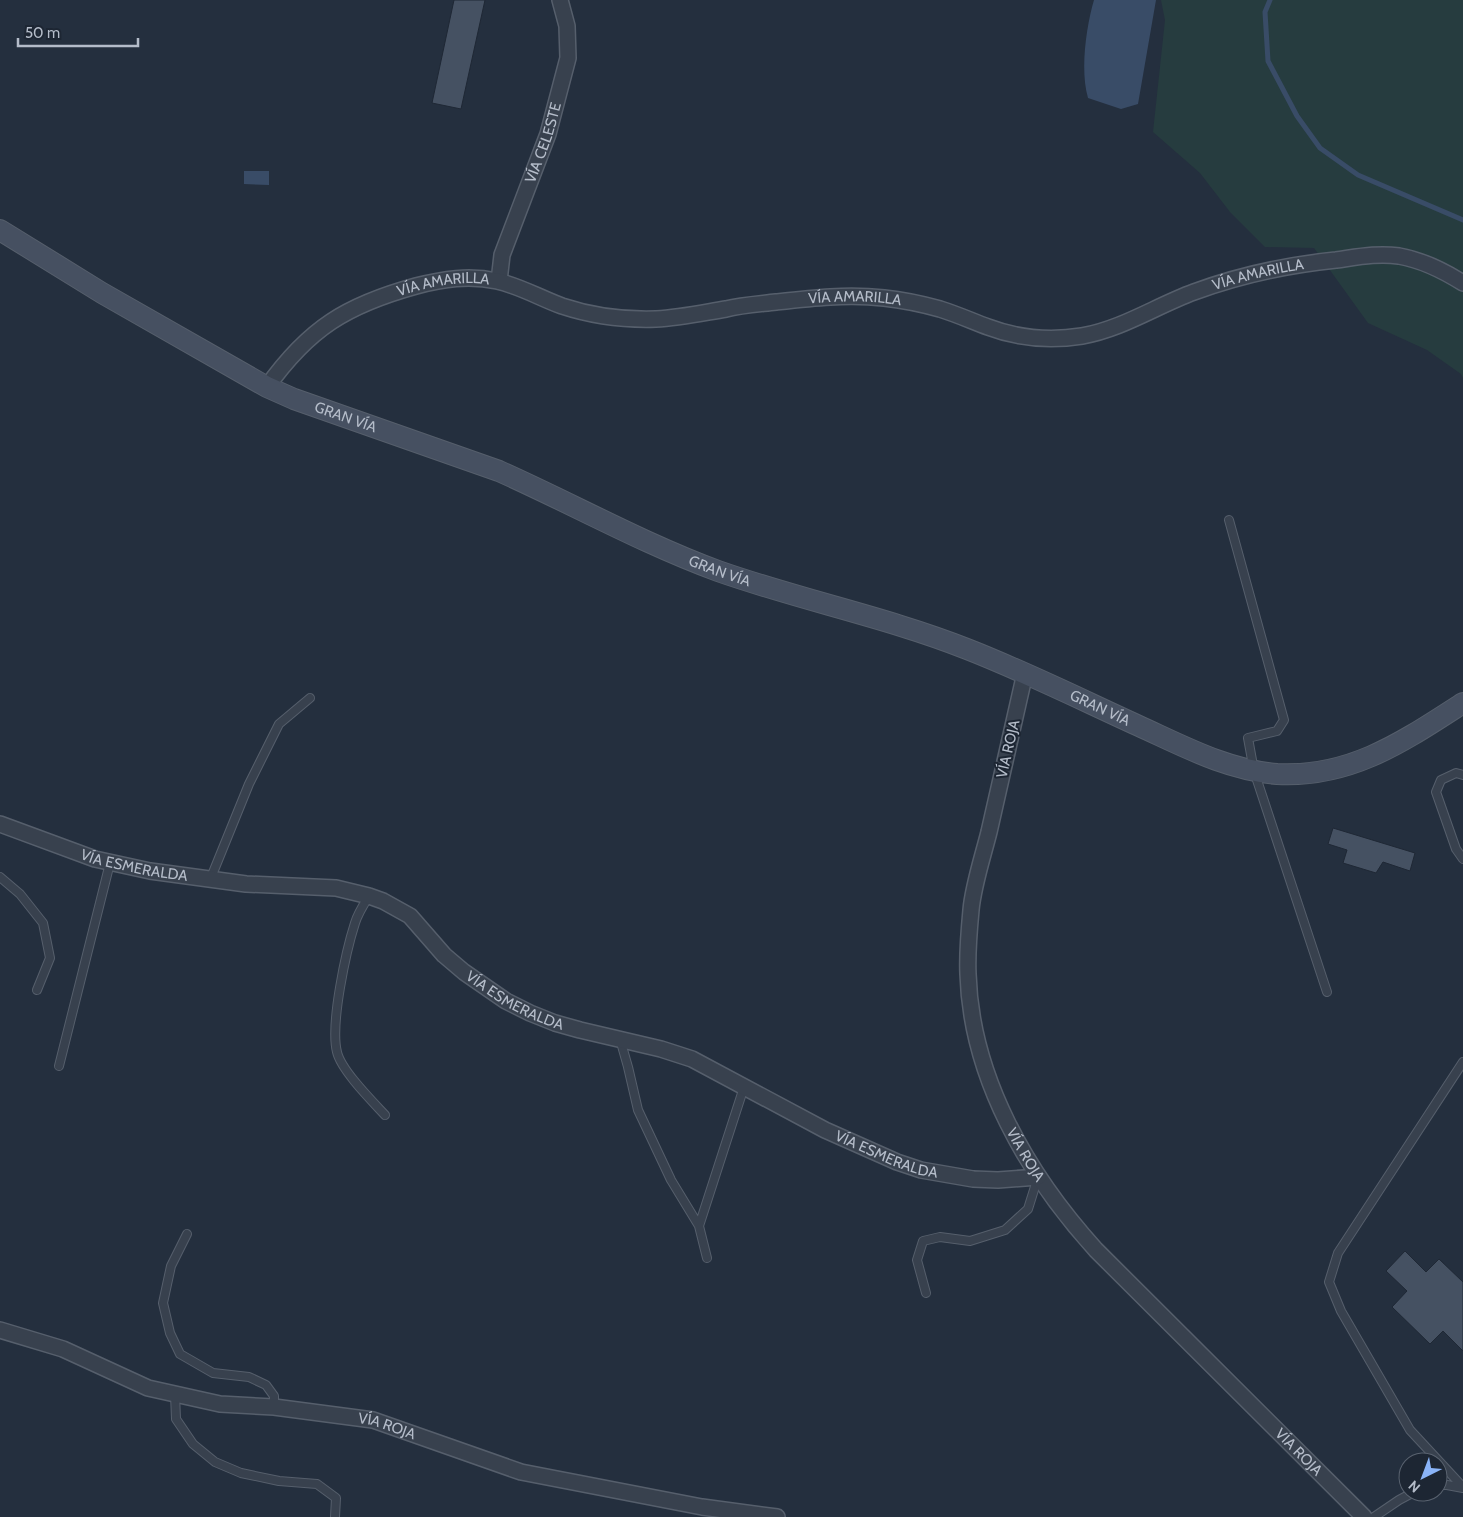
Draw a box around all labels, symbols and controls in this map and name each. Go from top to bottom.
scale bar [18,15,138,47]
text: 50 m [25,24,60,42]
street label: VÍA CELESTE [521,100,565,185]
street label: VÍA AMARILLA [1210,255,1306,294]
street label: VÍA AMARILLA [395,269,491,300]
street label: VÍA AMARILLA [808,287,904,309]
street label: GRAN VÍA [312,398,380,437]
street label: GRAN VÍA [686,552,754,591]
street label: GRAN VÍA [1067,686,1134,730]
street label: VÍA ROJA [992,717,1024,780]
street label: VÍA ESMERALDA [78,845,190,885]
street label: VÍA ESMERALDA [462,967,566,1034]
street label: VÍA ROJA [1003,1125,1049,1186]
street label: VÍA ESMERALDA [832,1127,940,1182]
street label: VÍA ROJA [357,1409,419,1444]
street label: VÍA ROJA [1271,1425,1327,1480]
north arrow [1398,1452,1448,1502]
text: N [1405,1477,1424,1497]

